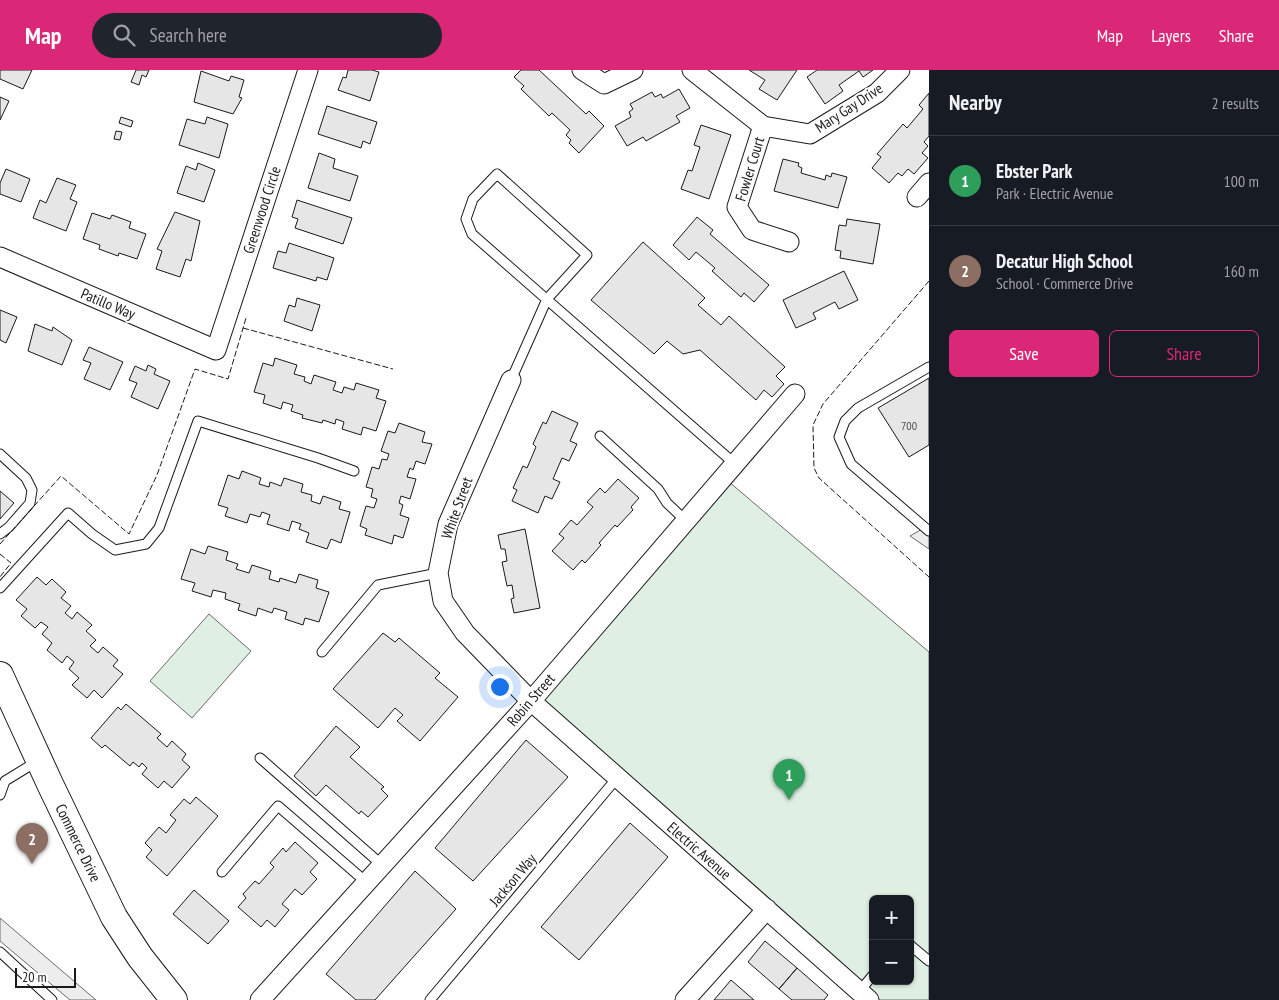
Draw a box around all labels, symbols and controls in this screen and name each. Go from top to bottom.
search box [92,13,442,58]
text: Map [25,20,62,51]
icon: search [110,21,138,49]
text: Search here [150,23,227,47]
text: Map [1097,24,1123,47]
text: Layers [1151,24,1191,47]
text: Share [1219,24,1254,47]
street label: Mary Gay Drive [811,79,886,137]
text: Nearby [949,89,1002,116]
text: 2 results [1212,93,1259,113]
street label: Fowler Court [731,134,768,203]
text: Ebster Park [996,159,1072,183]
street label: Greenwood Circle [238,164,285,256]
text: 1 [961,171,969,191]
text: 100 m [1224,171,1259,191]
text: Park · Electric Avenue [996,183,1113,203]
text: Decatur High School [996,249,1133,273]
text: 2 [961,261,969,281]
text: 160 m [1224,261,1259,281]
text: School · Commerce Drive [996,273,1133,293]
street label: Patillo Way [78,284,139,324]
button: Save [949,330,1099,377]
button: Share [1109,330,1259,377]
house number: 700 [901,418,917,433]
street label: White Street [437,474,476,541]
street label: Robin Street [503,669,559,730]
your location [487,674,513,700]
pin: 1 [773,759,805,800]
street label: Commerce Drive [51,801,106,885]
street label: Electric Avenue [663,818,735,884]
pin: 2 [16,823,48,864]
street label: Jackson Way [484,849,540,911]
map controls [869,895,914,985]
button: + [869,895,914,940]
button: − [869,940,914,985]
scale bar [15,965,76,988]
text: 20 m [22,968,47,986]

